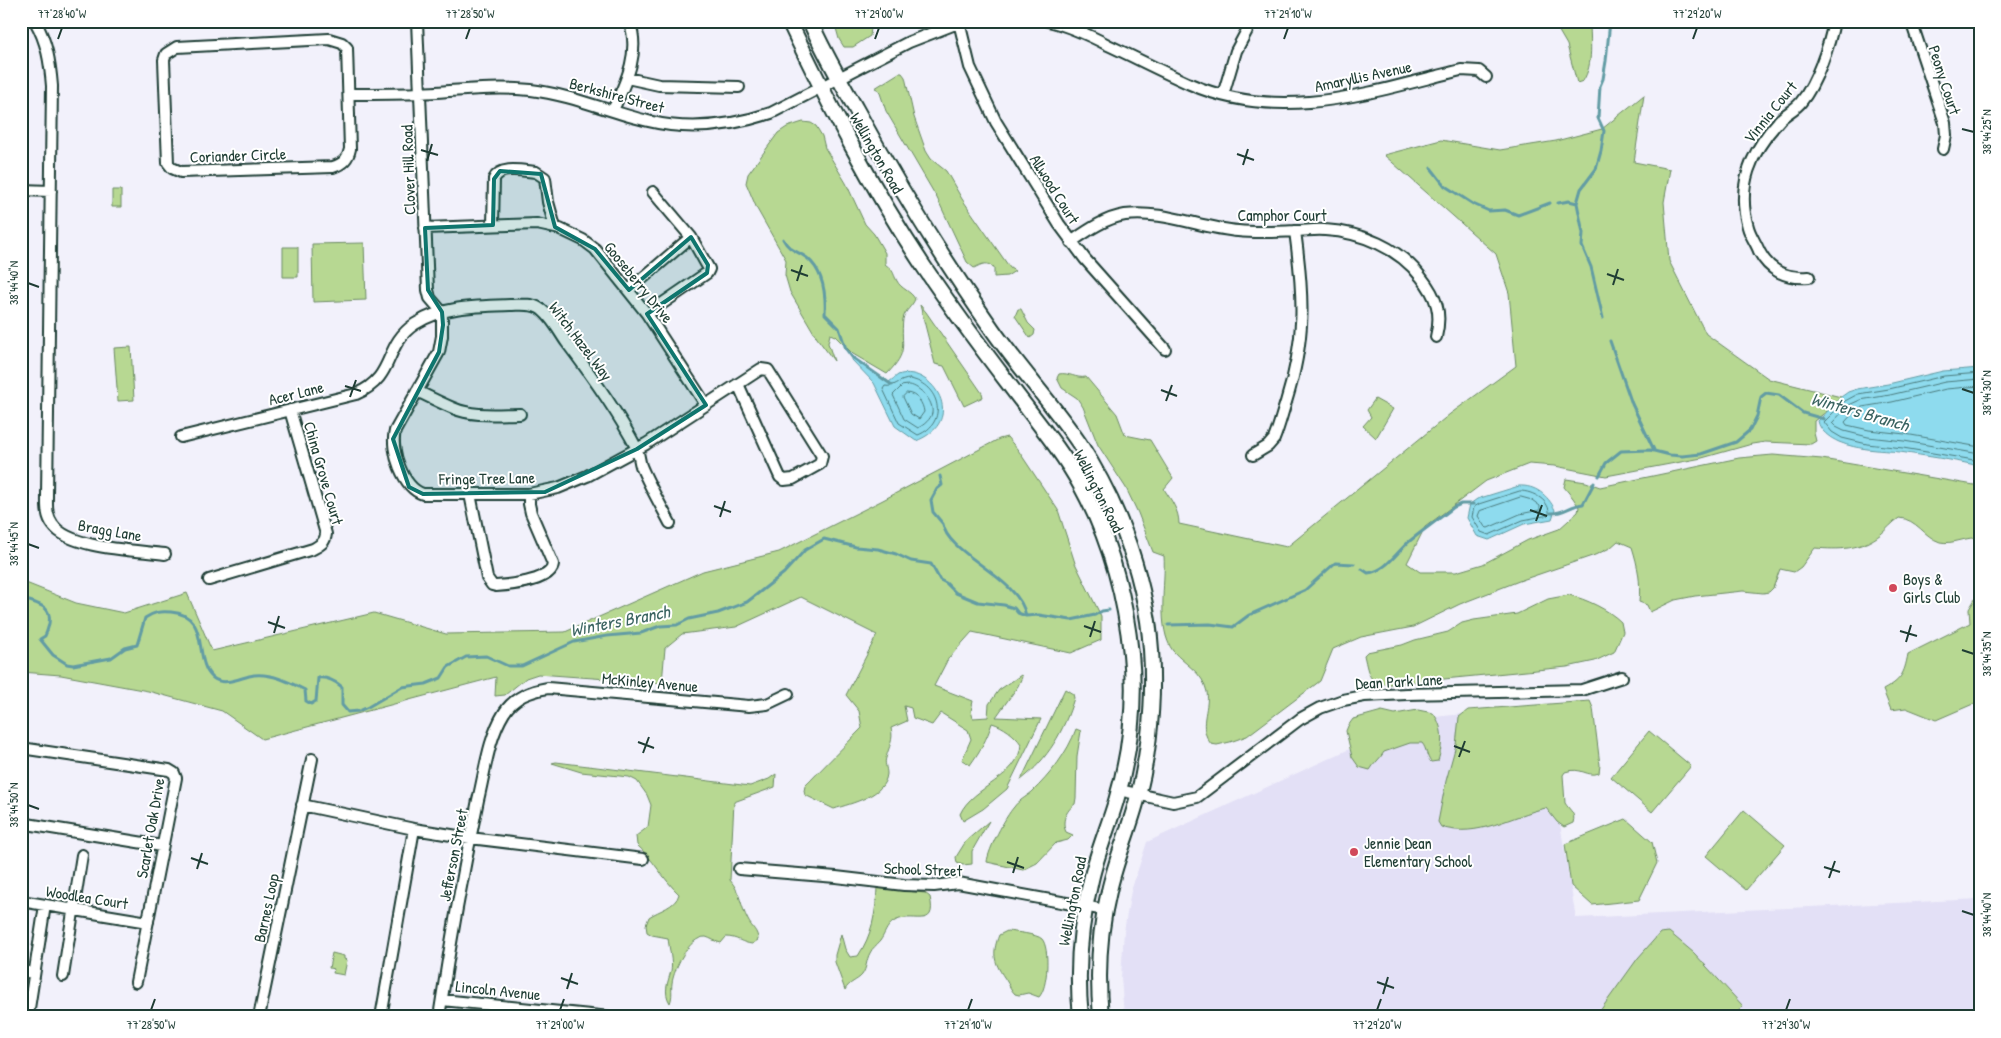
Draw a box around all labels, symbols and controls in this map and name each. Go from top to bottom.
text: 77°28'40"W [38,5,87,22]
text: 77°28'50"W [446,5,495,22]
text: 77°29'00"W [855,5,904,22]
text: 77°29'10"W [1264,5,1312,22]
text: 77°29'20"W [1673,5,1722,22]
street label: Peony Court [1923,43,1967,118]
street label: Amaryllis Avenue [1312,55,1414,97]
street label: Berkshire Street [567,72,667,118]
street label: Vinnia Court [1738,76,1802,148]
street label: Wellington Road [845,108,909,198]
text: 38°44'25"N [1978,109,1995,155]
street label: Clover Hill Road [395,125,421,215]
street label: Coriander Circle [190,142,287,168]
street label: Allwood Court [1025,150,1085,228]
street label: Camphor Court [1237,204,1327,226]
street label: Gooseberry Drive [599,237,679,328]
text: 38°44'40"N [5,261,22,305]
street label: Witch Hazel Way [544,297,618,385]
text: 38°44'30"N [1978,370,1995,416]
street label: Acer Lane [266,375,326,410]
water label: Winters Branch [1808,386,1913,438]
street label: China Grove Court [299,419,349,528]
street label: Wellington Road [1069,446,1129,536]
street label: Fringe Tree Lane [438,466,536,490]
street label: Bragg Lane [76,514,144,547]
text: 38°44'45"N [5,522,22,566]
place label: Boys & Girls Club [1903,568,1961,608]
marker: Boys & Girls Club [1887,582,1899,594]
water label: Winters Branch [568,598,673,642]
text: 38°44'35"N [1978,632,1995,676]
street label: McKinley Avenue [601,667,700,697]
street label: Dean Park Lane [1355,668,1444,694]
street label: Scarlet Oak Drive [130,776,170,880]
text: 38°44'50"N [5,783,22,827]
street label: Jefferson Street [433,806,473,903]
place label: Jennie Dean Elementary School [1364,832,1473,872]
marker: Jennie Dean Elementary School [1348,846,1360,858]
street label: Wellington Road [1053,855,1091,947]
street label: School Street [883,857,963,881]
street label: Barnes Loop [248,871,284,944]
street label: Woodlea Court [44,880,130,914]
text: 38°44'40"N [1978,893,1995,937]
street label: Lincoln Avenue [454,975,542,1005]
text: 77°28'50"W [127,1016,176,1033]
text: 77°29'00"W [536,1016,585,1033]
text: 77°29'10"W [944,1016,992,1033]
text: 77°29'20"W [1353,1016,1402,1033]
text: 77°29'30"W [1762,1016,1811,1033]

